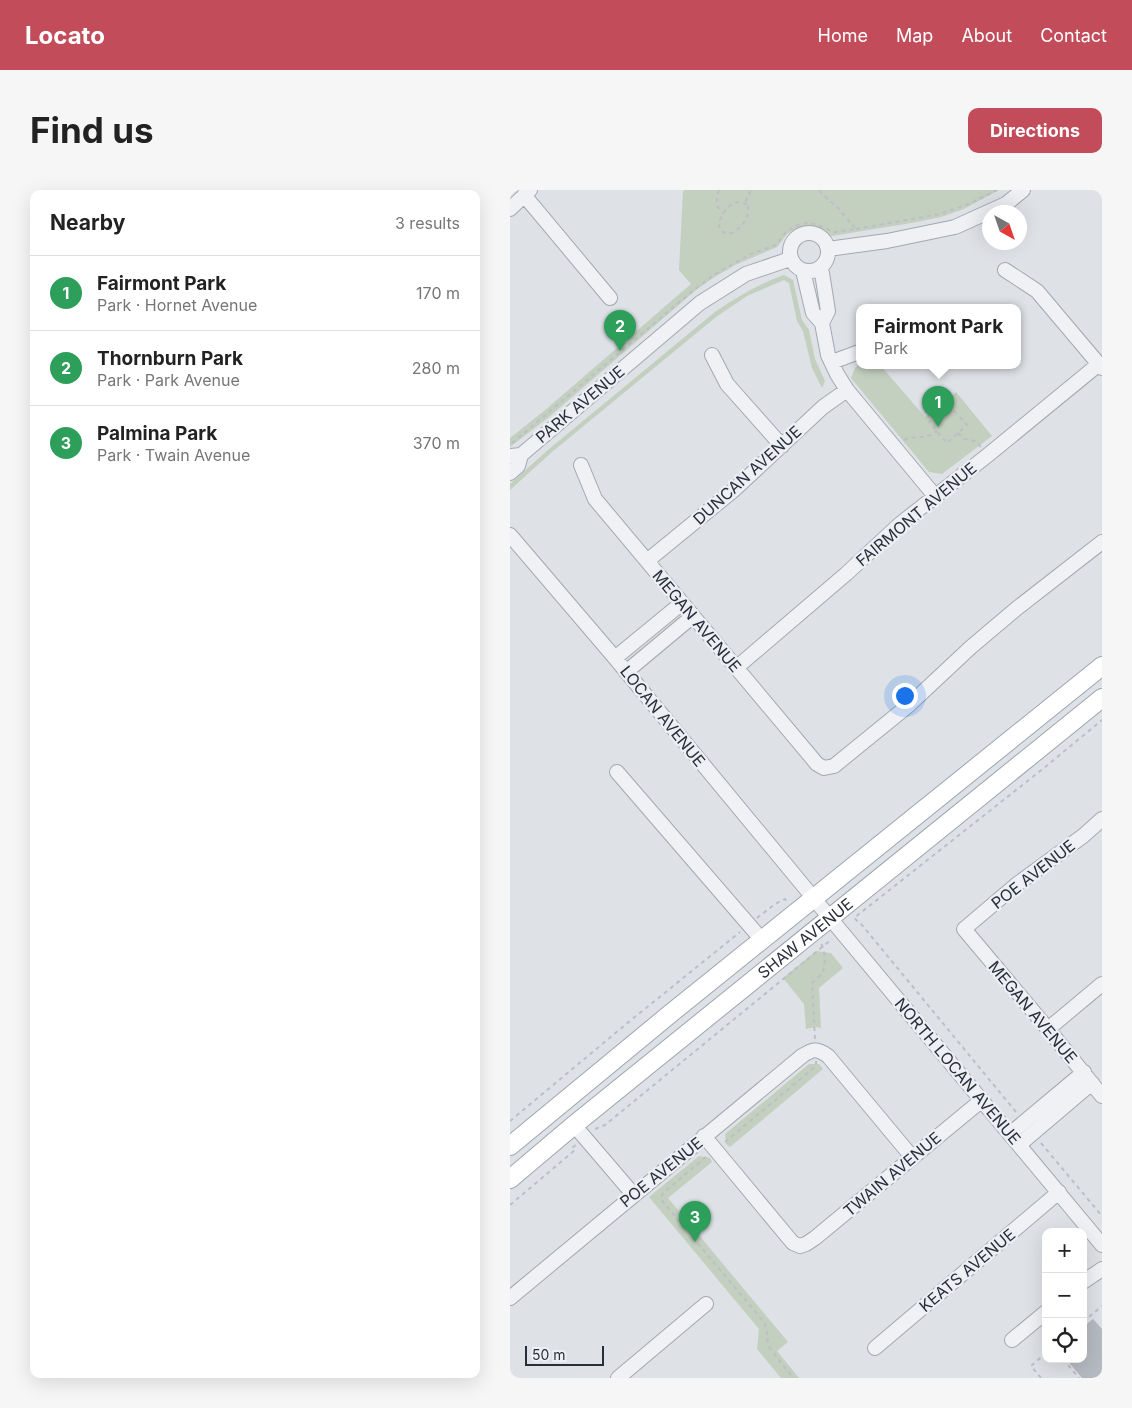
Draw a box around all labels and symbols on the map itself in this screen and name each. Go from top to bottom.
north arrow [982,205,1027,250]
pin: 2 [604,310,636,351]
street label: PARK AVENUE [532,361,628,447]
pin: 1 [922,386,954,427]
street label: DUNCAN AVENUE [689,421,805,529]
street label: FAIRMONT AVENUE [852,458,980,570]
street label: MEGAN AVENUE [648,566,746,676]
street label: LOCAN AVENUE [616,662,710,770]
your location [892,683,918,709]
street label: POE AVENUE [987,835,1079,913]
street label: SHAW AVENUE [753,894,857,983]
street label: MEGAN AVENUE [984,957,1082,1067]
street label: NORTH LOCAN AVENUE [891,994,1025,1148]
street label: TWAIN AVENUE [839,1127,945,1221]
street label: POE AVENUE [616,1133,706,1211]
pin: 3 [679,1201,711,1242]
street label: KEATS AVENUE [915,1224,1019,1316]
scale bar [525,1343,604,1366]

